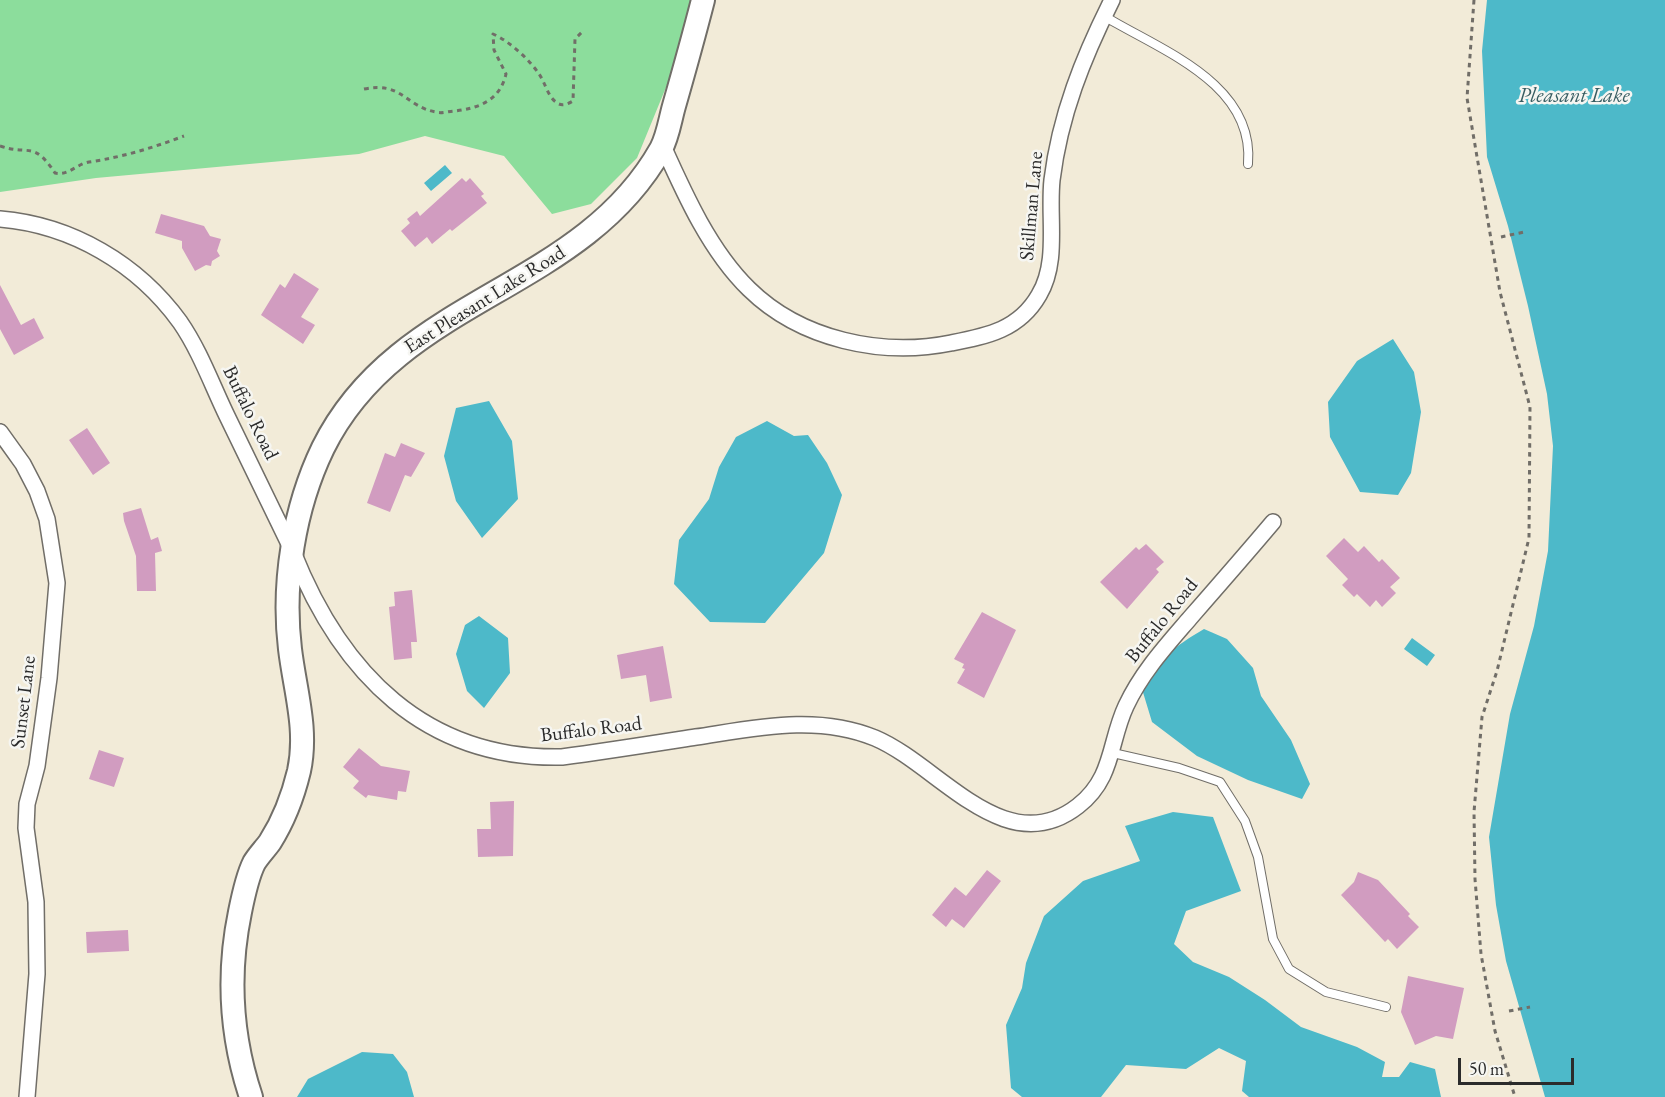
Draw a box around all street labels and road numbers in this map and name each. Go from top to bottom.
street label: Skillman Lane [1015,151,1049,261]
street label: East Pleasant Lake Road [400,241,570,359]
street label: Buffalo Road [217,362,283,464]
street label: Buffalo Road [1121,574,1203,668]
street label: Sunset Lane [6,654,42,750]
street label: Buffalo Road [539,712,643,748]

